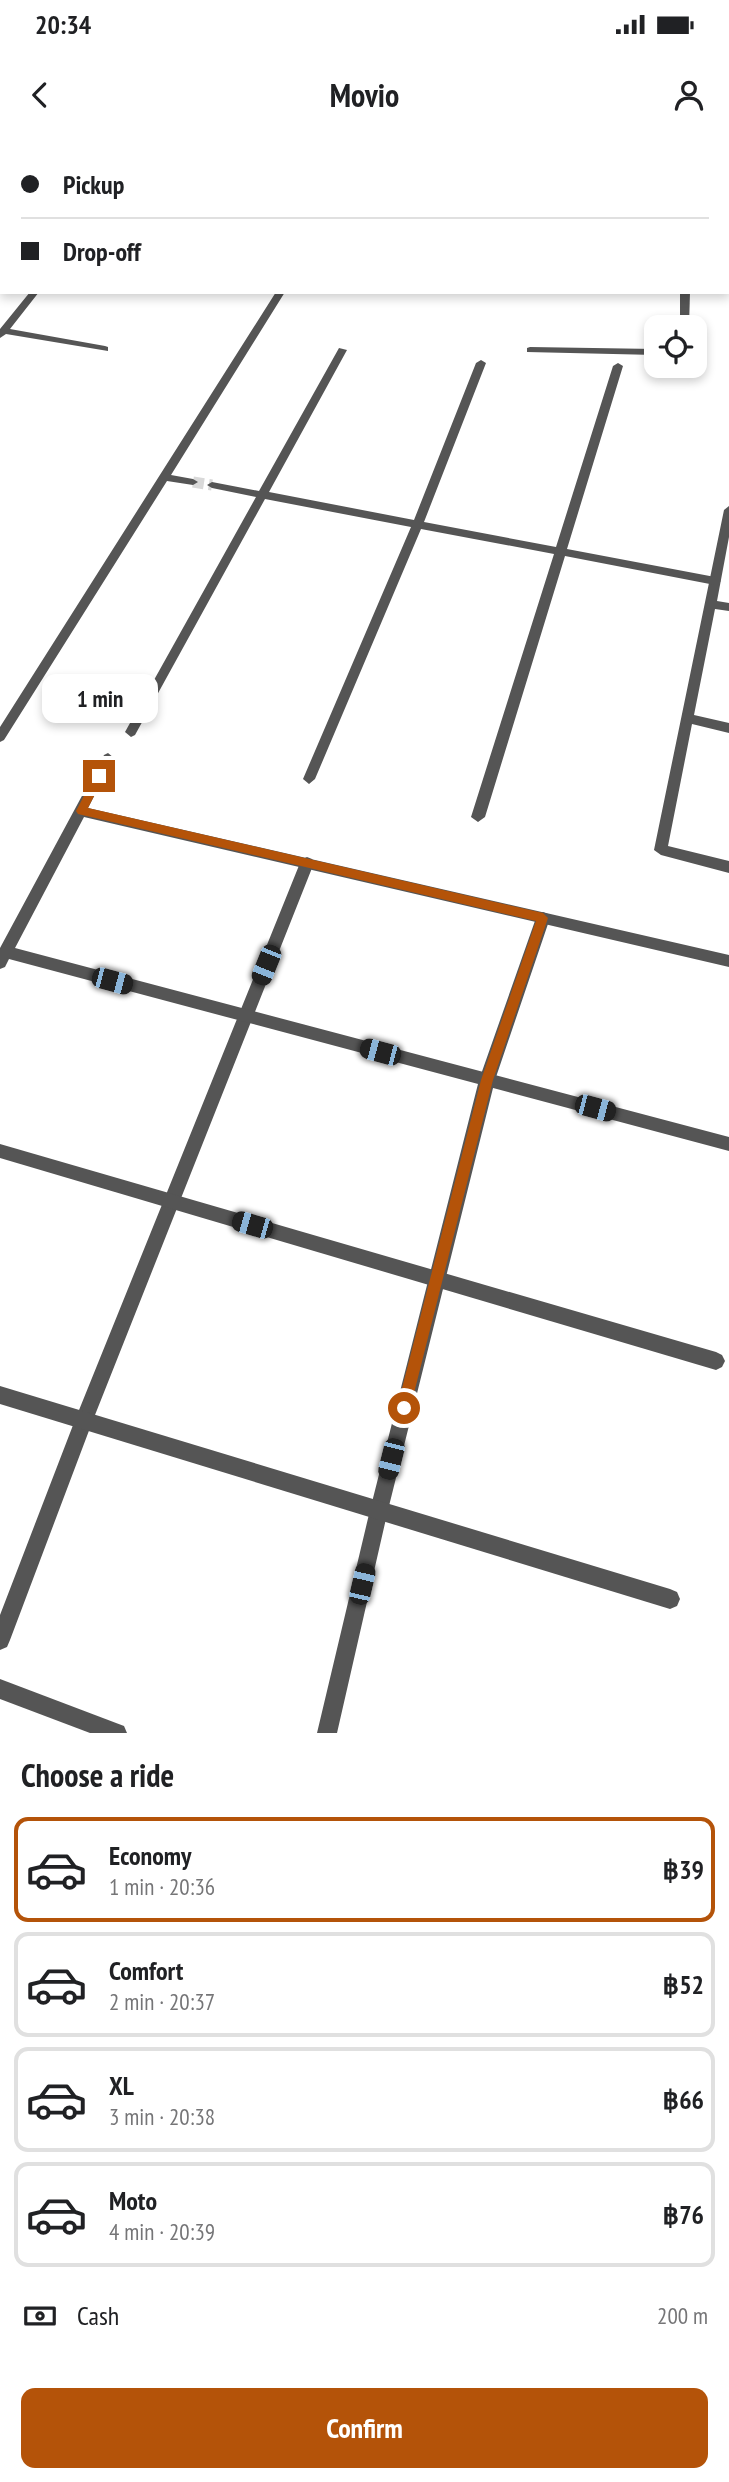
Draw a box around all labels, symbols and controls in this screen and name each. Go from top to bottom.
text: 20:34 [35,8,91,41]
text: Movio [330,74,399,116]
icon: back [21,76,59,114]
icon: person [670,76,708,114]
text: Pickup [63,168,124,201]
text: Drop-off [63,235,141,268]
map controls [644,315,707,378]
button: locate [644,315,707,378]
callout: 1 min [41,674,157,724]
text: 1 min [77,684,123,713]
route end [83,760,115,792]
car [249,942,284,988]
car [89,965,136,997]
car [357,1036,404,1068]
car [572,1092,619,1124]
car [229,1209,276,1241]
route start [388,1392,420,1424]
car [376,1436,407,1482]
car [348,1561,377,1607]
text: Choose a ride [21,1754,174,1796]
icon: car [25,1838,88,1901]
text: Economy [109,1839,191,1872]
text: ฿39 [663,1853,704,1886]
text: 1 min · 20:36 [109,1872,215,1901]
icon: car [25,1953,88,2016]
text: Comfort [109,1954,183,1987]
text: ฿52 [663,1968,704,2001]
text: 2 min · 20:37 [109,1987,215,2016]
icon: car [25,2068,88,2131]
text: XL [109,2069,134,2102]
text: ฿66 [663,2083,704,2116]
text: 3 min · 20:38 [109,2102,215,2131]
icon: car [25,2183,88,2246]
text: Moto [109,2184,157,2217]
text: ฿76 [663,2198,704,2231]
text: 4 min · 20:39 [109,2217,215,2246]
icon: cash [21,2297,59,2335]
text: Cash [77,2299,119,2332]
text: 200 m [657,2301,708,2330]
button: Confirm [21,2388,708,2468]

